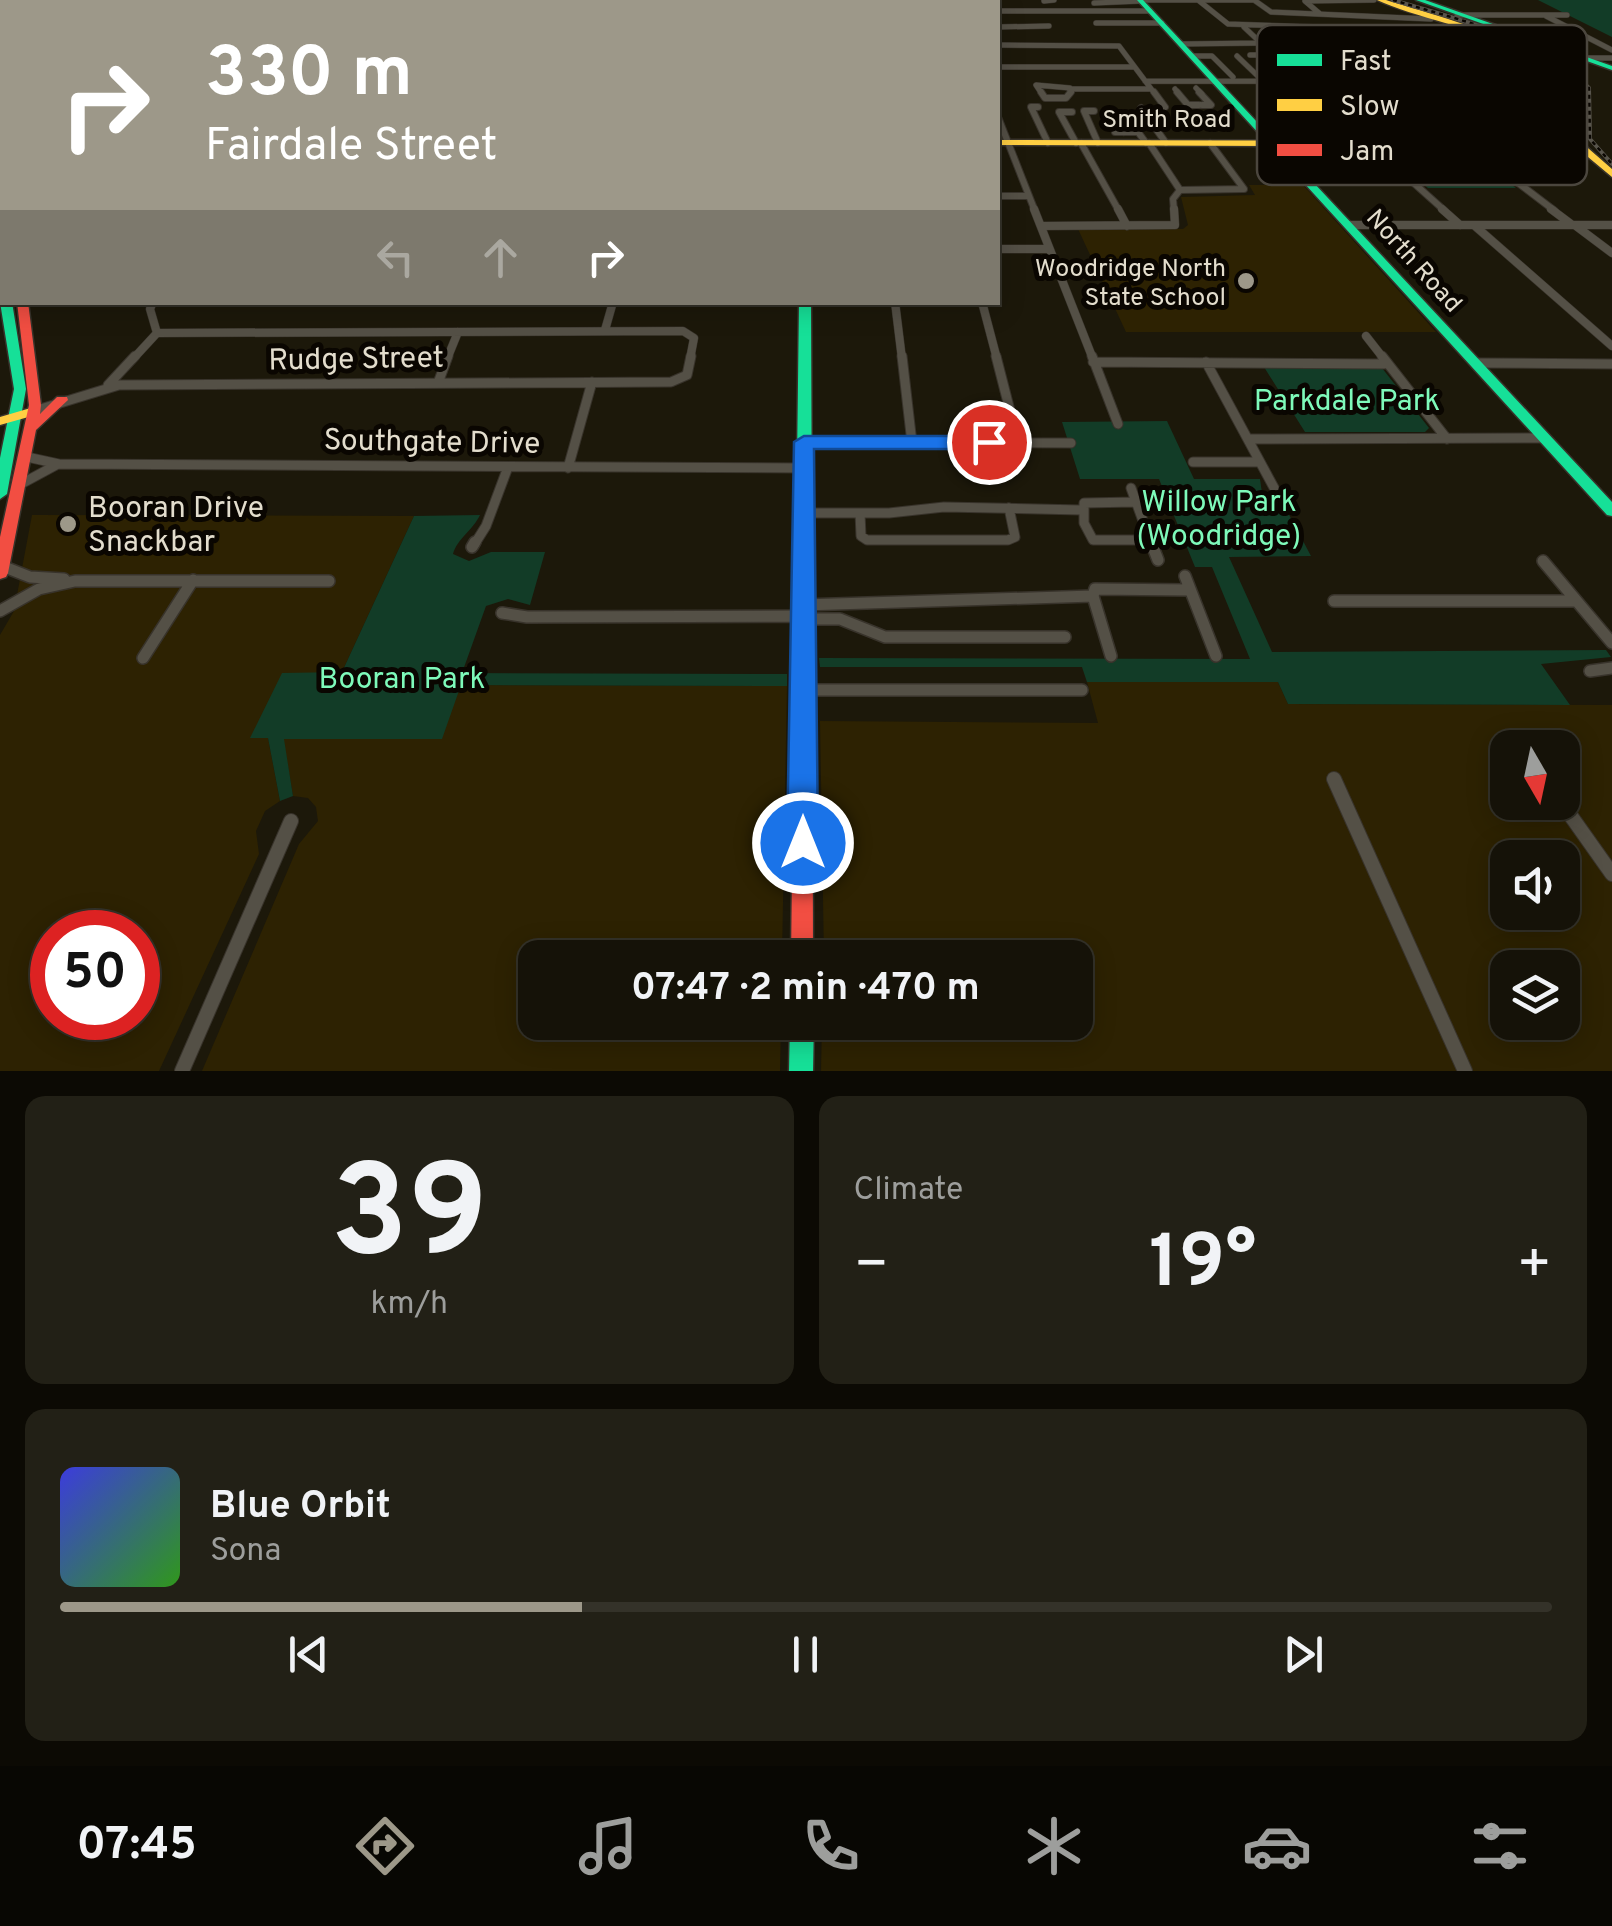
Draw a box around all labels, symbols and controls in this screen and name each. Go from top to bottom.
legend [1257,25,1587,185]
text: 330 m [205,32,413,121]
icon: right [40,40,170,170]
text: Fast [1340,45,1392,81]
text: Slow [1340,90,1399,126]
street label: Smith Road [1102,105,1232,137]
text: Fairdale Street [205,119,498,176]
text: Jam [1340,135,1394,171]
street label: North Road [1358,204,1468,320]
icon: left [368,230,423,285]
icon: ahead [473,230,528,285]
icon: right [578,230,633,285]
place label: Woodridge North State School [1035,254,1226,315]
marker: Woodridge North State School [1235,270,1257,292]
street label: Rudge Street [268,340,444,381]
park label: Parkdale Park [1254,384,1440,421]
pin [947,400,1032,485]
icon: arrive [962,415,1017,470]
street label: Southgate Drive [323,423,541,464]
park label: Willow Park (Woodridge) [1137,485,1301,556]
place label: Booran Drive Snackbar [88,491,264,562]
marker: Booran Drive Snackbar [57,513,79,535]
park label: Booran Park [319,662,485,699]
north arrow [1490,730,1580,820]
map controls [1490,730,1580,1040]
position arrow [751,791,855,895]
button: sound [1490,840,1580,930]
speed limit sign: 50 [30,910,160,1040]
button: layers [1490,950,1580,1040]
text: 07:47 · 2 min · 470 m [631,965,980,1014]
text: 39 [330,1137,488,1302]
text: Climate [854,1171,963,1211]
text: 19° [1149,1219,1256,1314]
text: − [854,1232,889,1302]
text: + [1517,1232,1552,1302]
text: km/h [370,1285,448,1325]
text: Blue Orbit [210,1483,391,1532]
text: Sona [210,1532,281,1572]
icon: previous [281,1627,336,1682]
icon: pause [778,1627,833,1682]
icon: next [1276,1627,1331,1682]
icon: directions [350,1811,420,1881]
icon: music [573,1811,643,1881]
icon: phone [796,1811,866,1881]
icon: climate [1019,1811,1089,1881]
icon: car [1242,1811,1312,1881]
icon: filters [1465,1811,1535,1881]
text: 07:45 [77,1818,197,1875]

